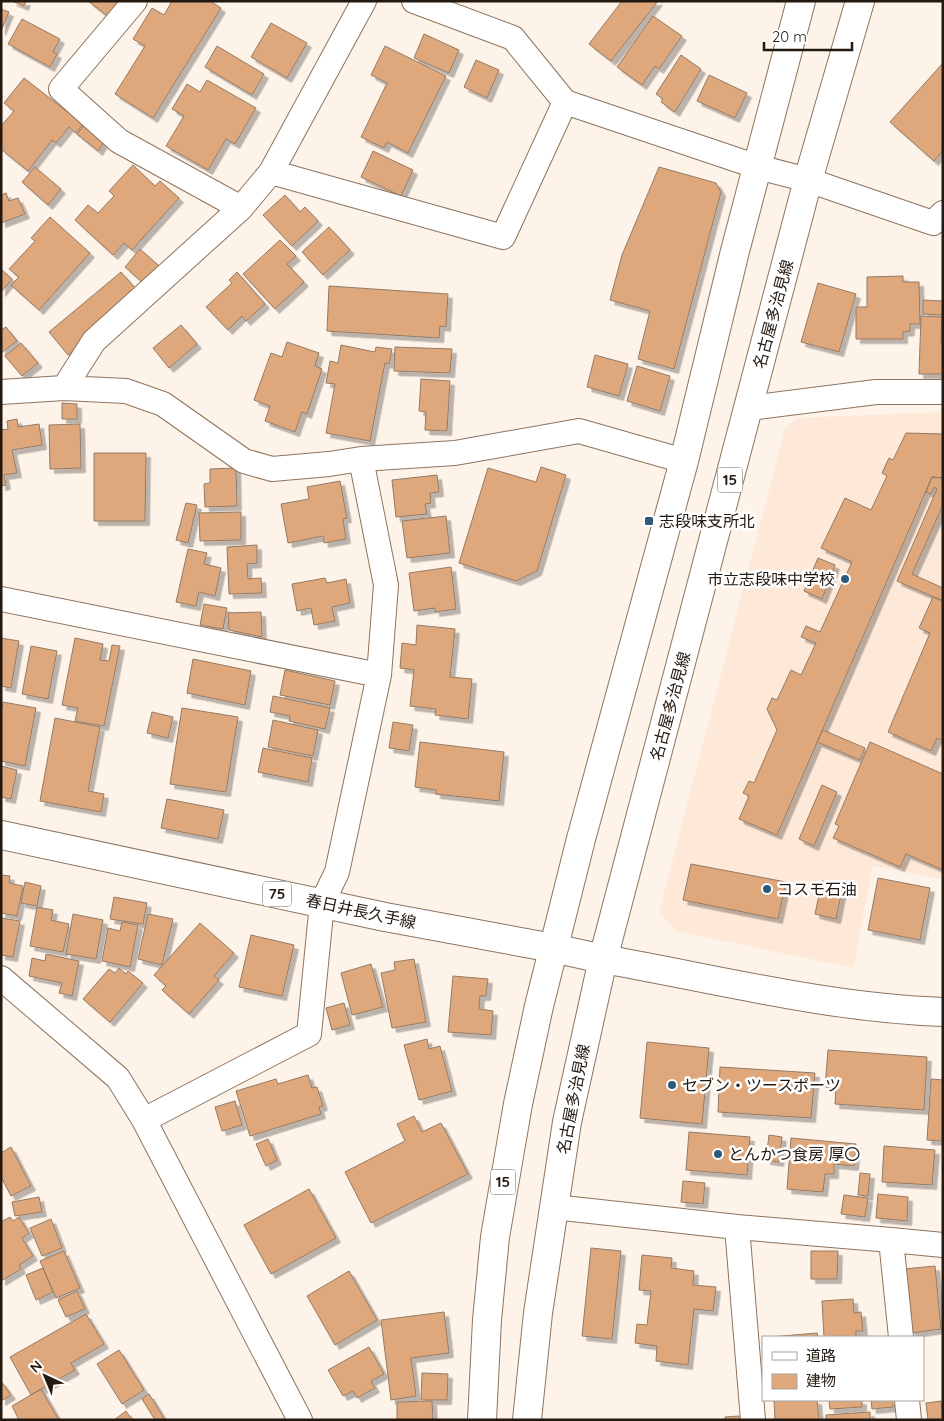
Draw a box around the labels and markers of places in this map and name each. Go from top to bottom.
place label: 志段味支所北 [659,511,755,531]
marker: 志段味支所北 [643,515,655,527]
place label: 市立志段味中学校 [707,569,835,589]
marker: 市立志段味中学校 [839,573,851,585]
place label: コスモ石油 [777,879,857,899]
marker: コスモ石油 [761,883,773,895]
place label: セブン・ツースポーツ [682,1075,841,1095]
marker: セブン・ツースポーツ [666,1079,678,1091]
place label: とんかつ食房 厚〇 [728,1144,860,1164]
marker: とんかつ食房 厚〇 [712,1148,724,1160]

